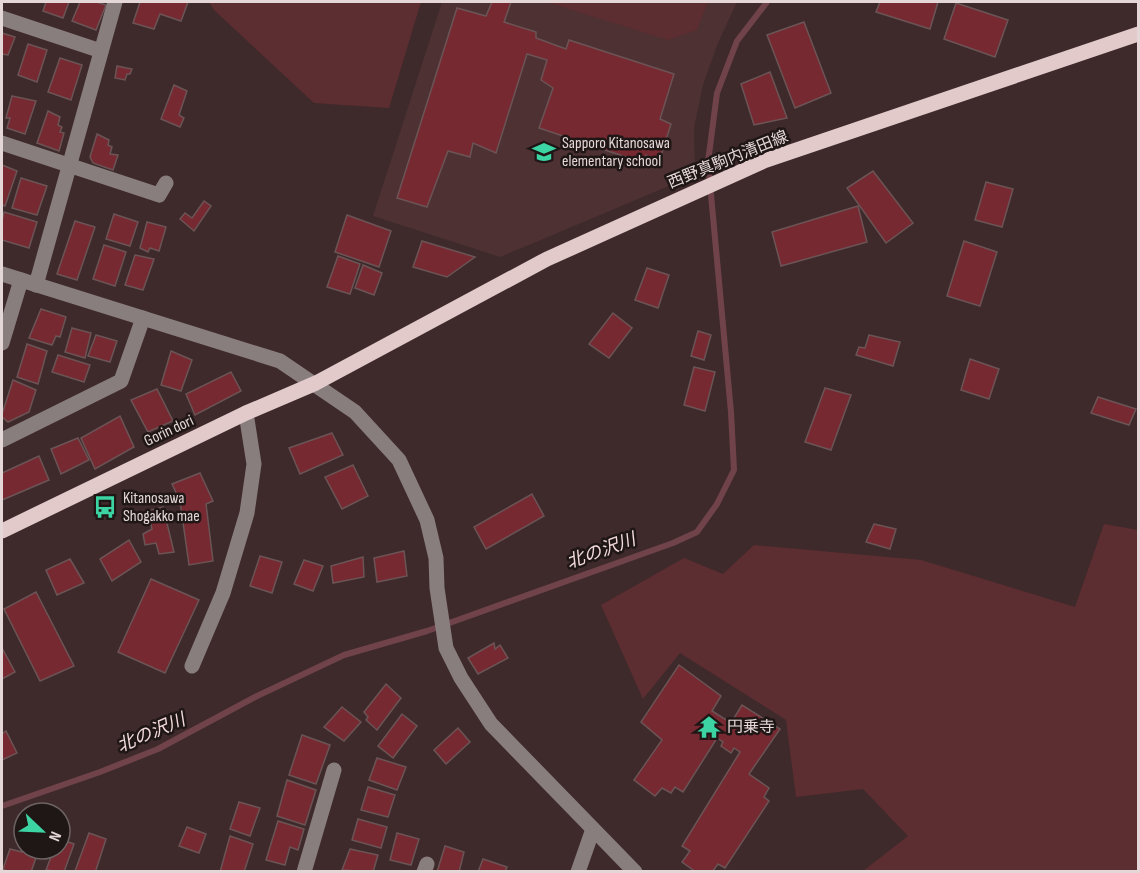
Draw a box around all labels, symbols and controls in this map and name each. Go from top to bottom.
street label: 西野真駒内清田線 [665,127,791,193]
place label: Sapporo Kitanosawa elementary school [562,134,670,171]
school or university icon: Sapporo Kitanosawa elementary school [531,139,557,165]
street label: Gorin dori [141,411,197,451]
place label: Kitanosawa Shogakko mae [123,489,200,526]
bus stop icon: Kitanosawa Shogakko mae [92,494,118,520]
water label: 北の沢川 [564,528,640,573]
water label: 北の沢川 [114,708,190,757]
temple icon: 円乗寺 [696,714,722,740]
place label: 円乗寺 [727,718,775,737]
north arrow [12,801,72,861]
text: N [44,829,65,844]

